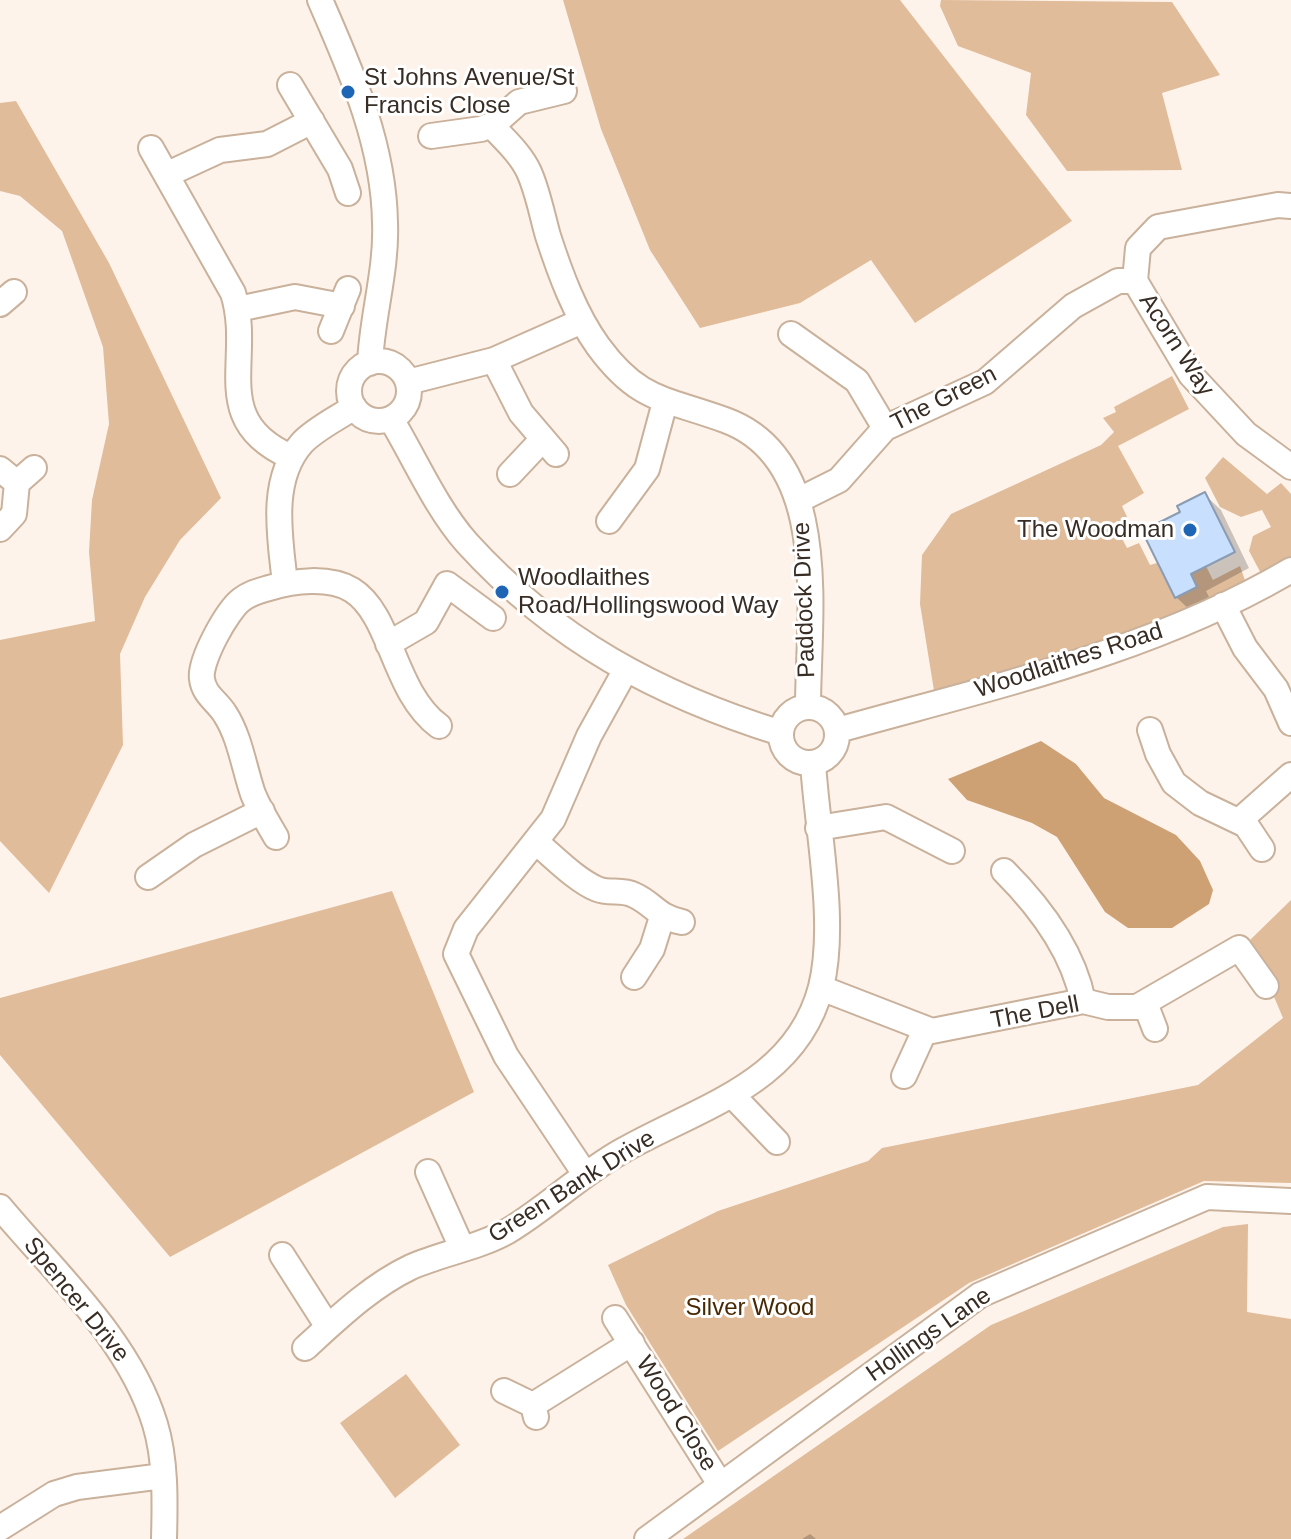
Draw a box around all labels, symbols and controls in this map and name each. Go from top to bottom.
place label: St Johns Avenue/St Francis Close [364,64,574,120]
marker: St Johns Avenue/St Francis Close [339,83,357,101]
street label: Acorn Way [1132,288,1220,402]
street label: The Green [886,360,1002,438]
place label: The Woodman [1017,516,1174,544]
marker: The Woodman [1181,521,1199,539]
street label: Paddock Drive [788,522,822,678]
place label: Woodlaithes Road/Hollingswood Way [518,564,779,620]
marker: Woodlaithes Road/Hollingswood Way [493,583,511,601]
street label: Woodlaithes Road [971,617,1167,705]
street label: The Dell [988,990,1082,1036]
street label: Green Bank Drive [483,1124,661,1250]
street label: Spencer Drive [17,1232,135,1368]
street label: Hollings Lane [861,1281,997,1389]
park label: Silver Wood [686,1294,814,1322]
street label: Wood Close [629,1351,723,1477]

